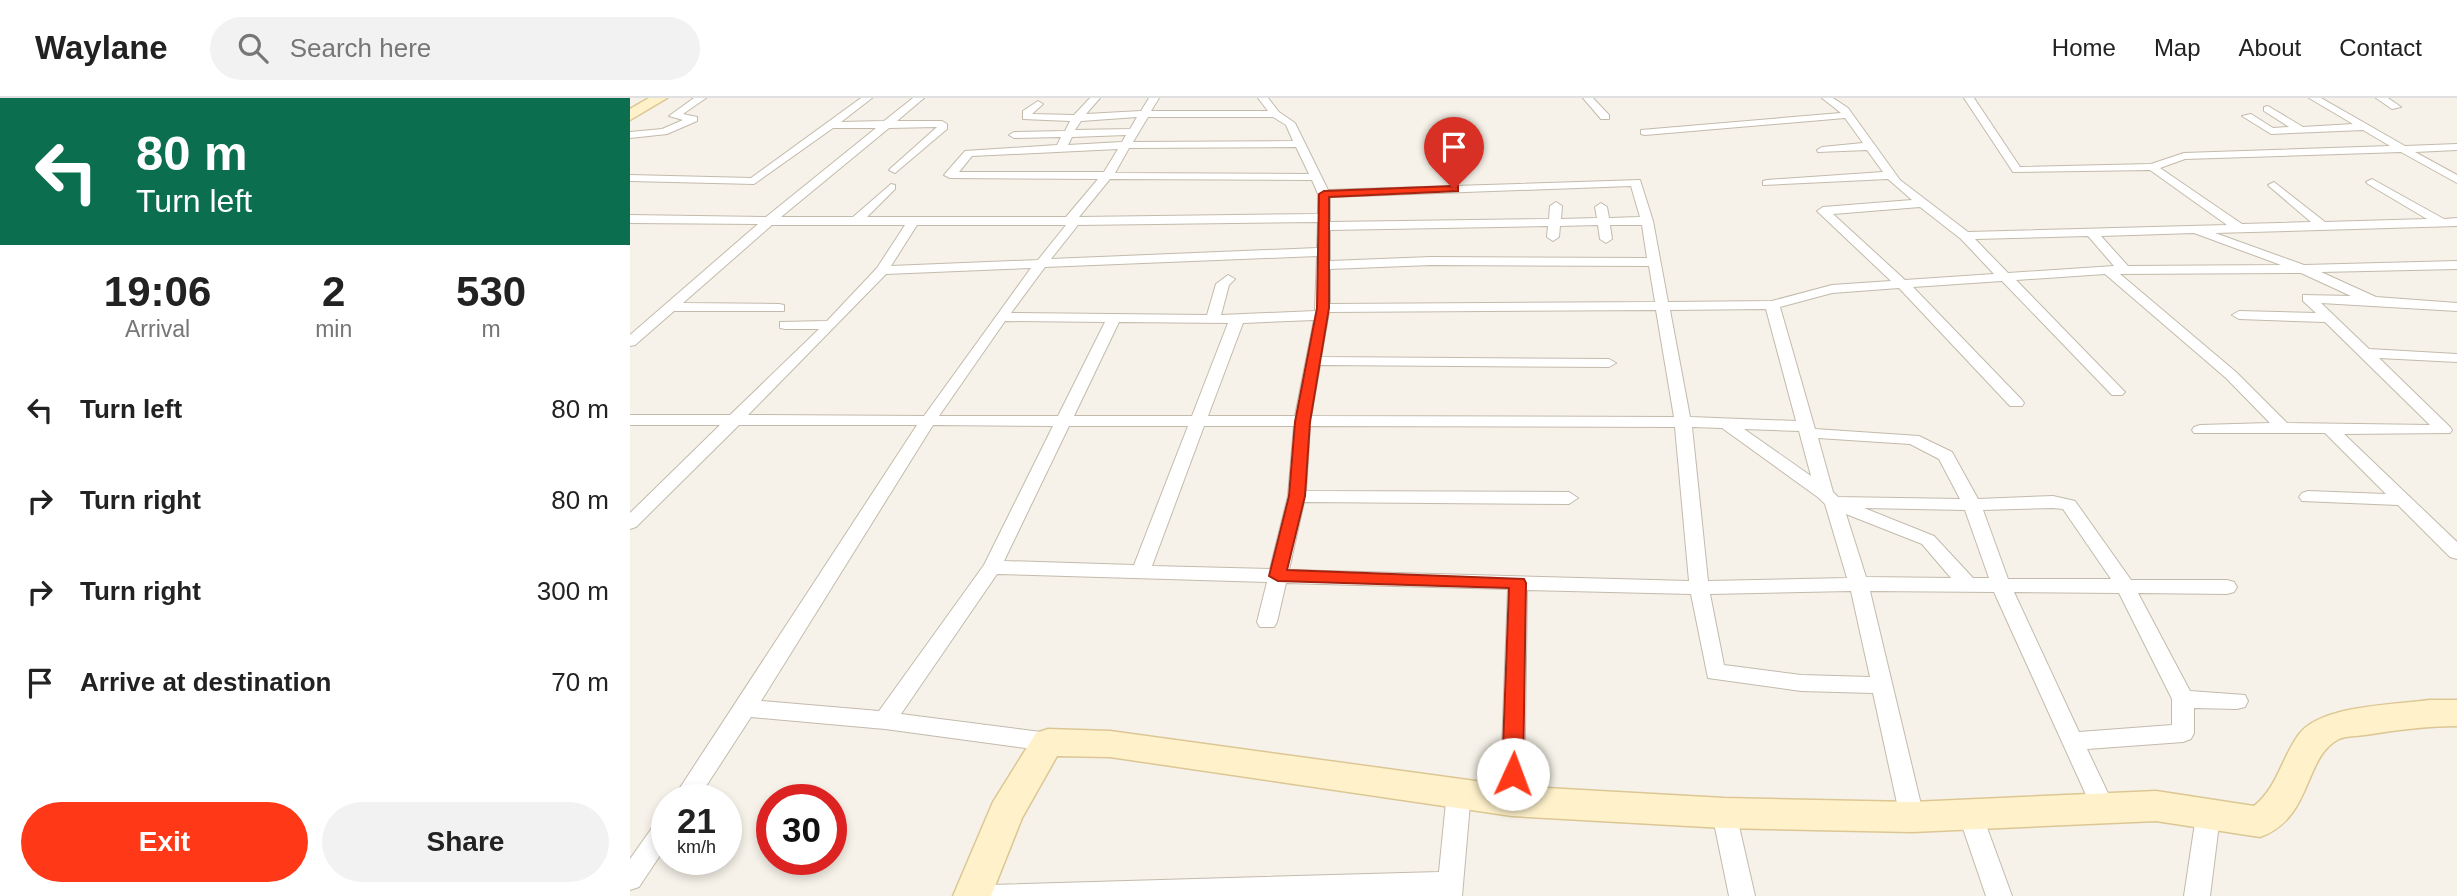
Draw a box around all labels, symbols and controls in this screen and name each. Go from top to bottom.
search box [210,17,700,80]
text: Waylane [35,29,168,66]
icon: search [234,29,272,67]
text: Search here [290,33,431,63]
text: Home [2052,34,2116,61]
text: Map [2154,34,2201,61]
text: About [2239,34,2301,61]
text: Contact [2339,34,2422,61]
pin [1424,117,1484,189]
icon: left [21,126,112,217]
text: 80 m [136,126,248,180]
icon: arrive [1435,128,1473,166]
text: Turn left [136,183,252,219]
text: 19:06 [104,268,211,315]
text: 2 [322,268,345,315]
text: 530 [456,268,526,315]
text: Arrival [125,316,190,342]
text: min [315,316,352,342]
text: m [482,316,501,342]
icon: left [21,391,59,429]
text: Turn left [80,394,182,424]
text: 80 m [551,394,609,424]
icon: right [21,482,59,520]
text: Turn right [80,485,201,515]
text: 80 m [551,485,609,515]
icon: right [21,573,59,611]
text: Turn right [80,576,201,606]
text: 300 m [537,576,609,606]
icon: arrive [21,664,59,702]
text: Arrive at destination [80,667,331,697]
text: 70 m [551,667,609,697]
position arrow [1476,737,1550,811]
speed limit sign: 30 [756,784,847,875]
text: 21 [677,801,716,840]
button: Exit [21,802,308,882]
button: Share [322,802,609,882]
text: km/h [677,837,716,857]

